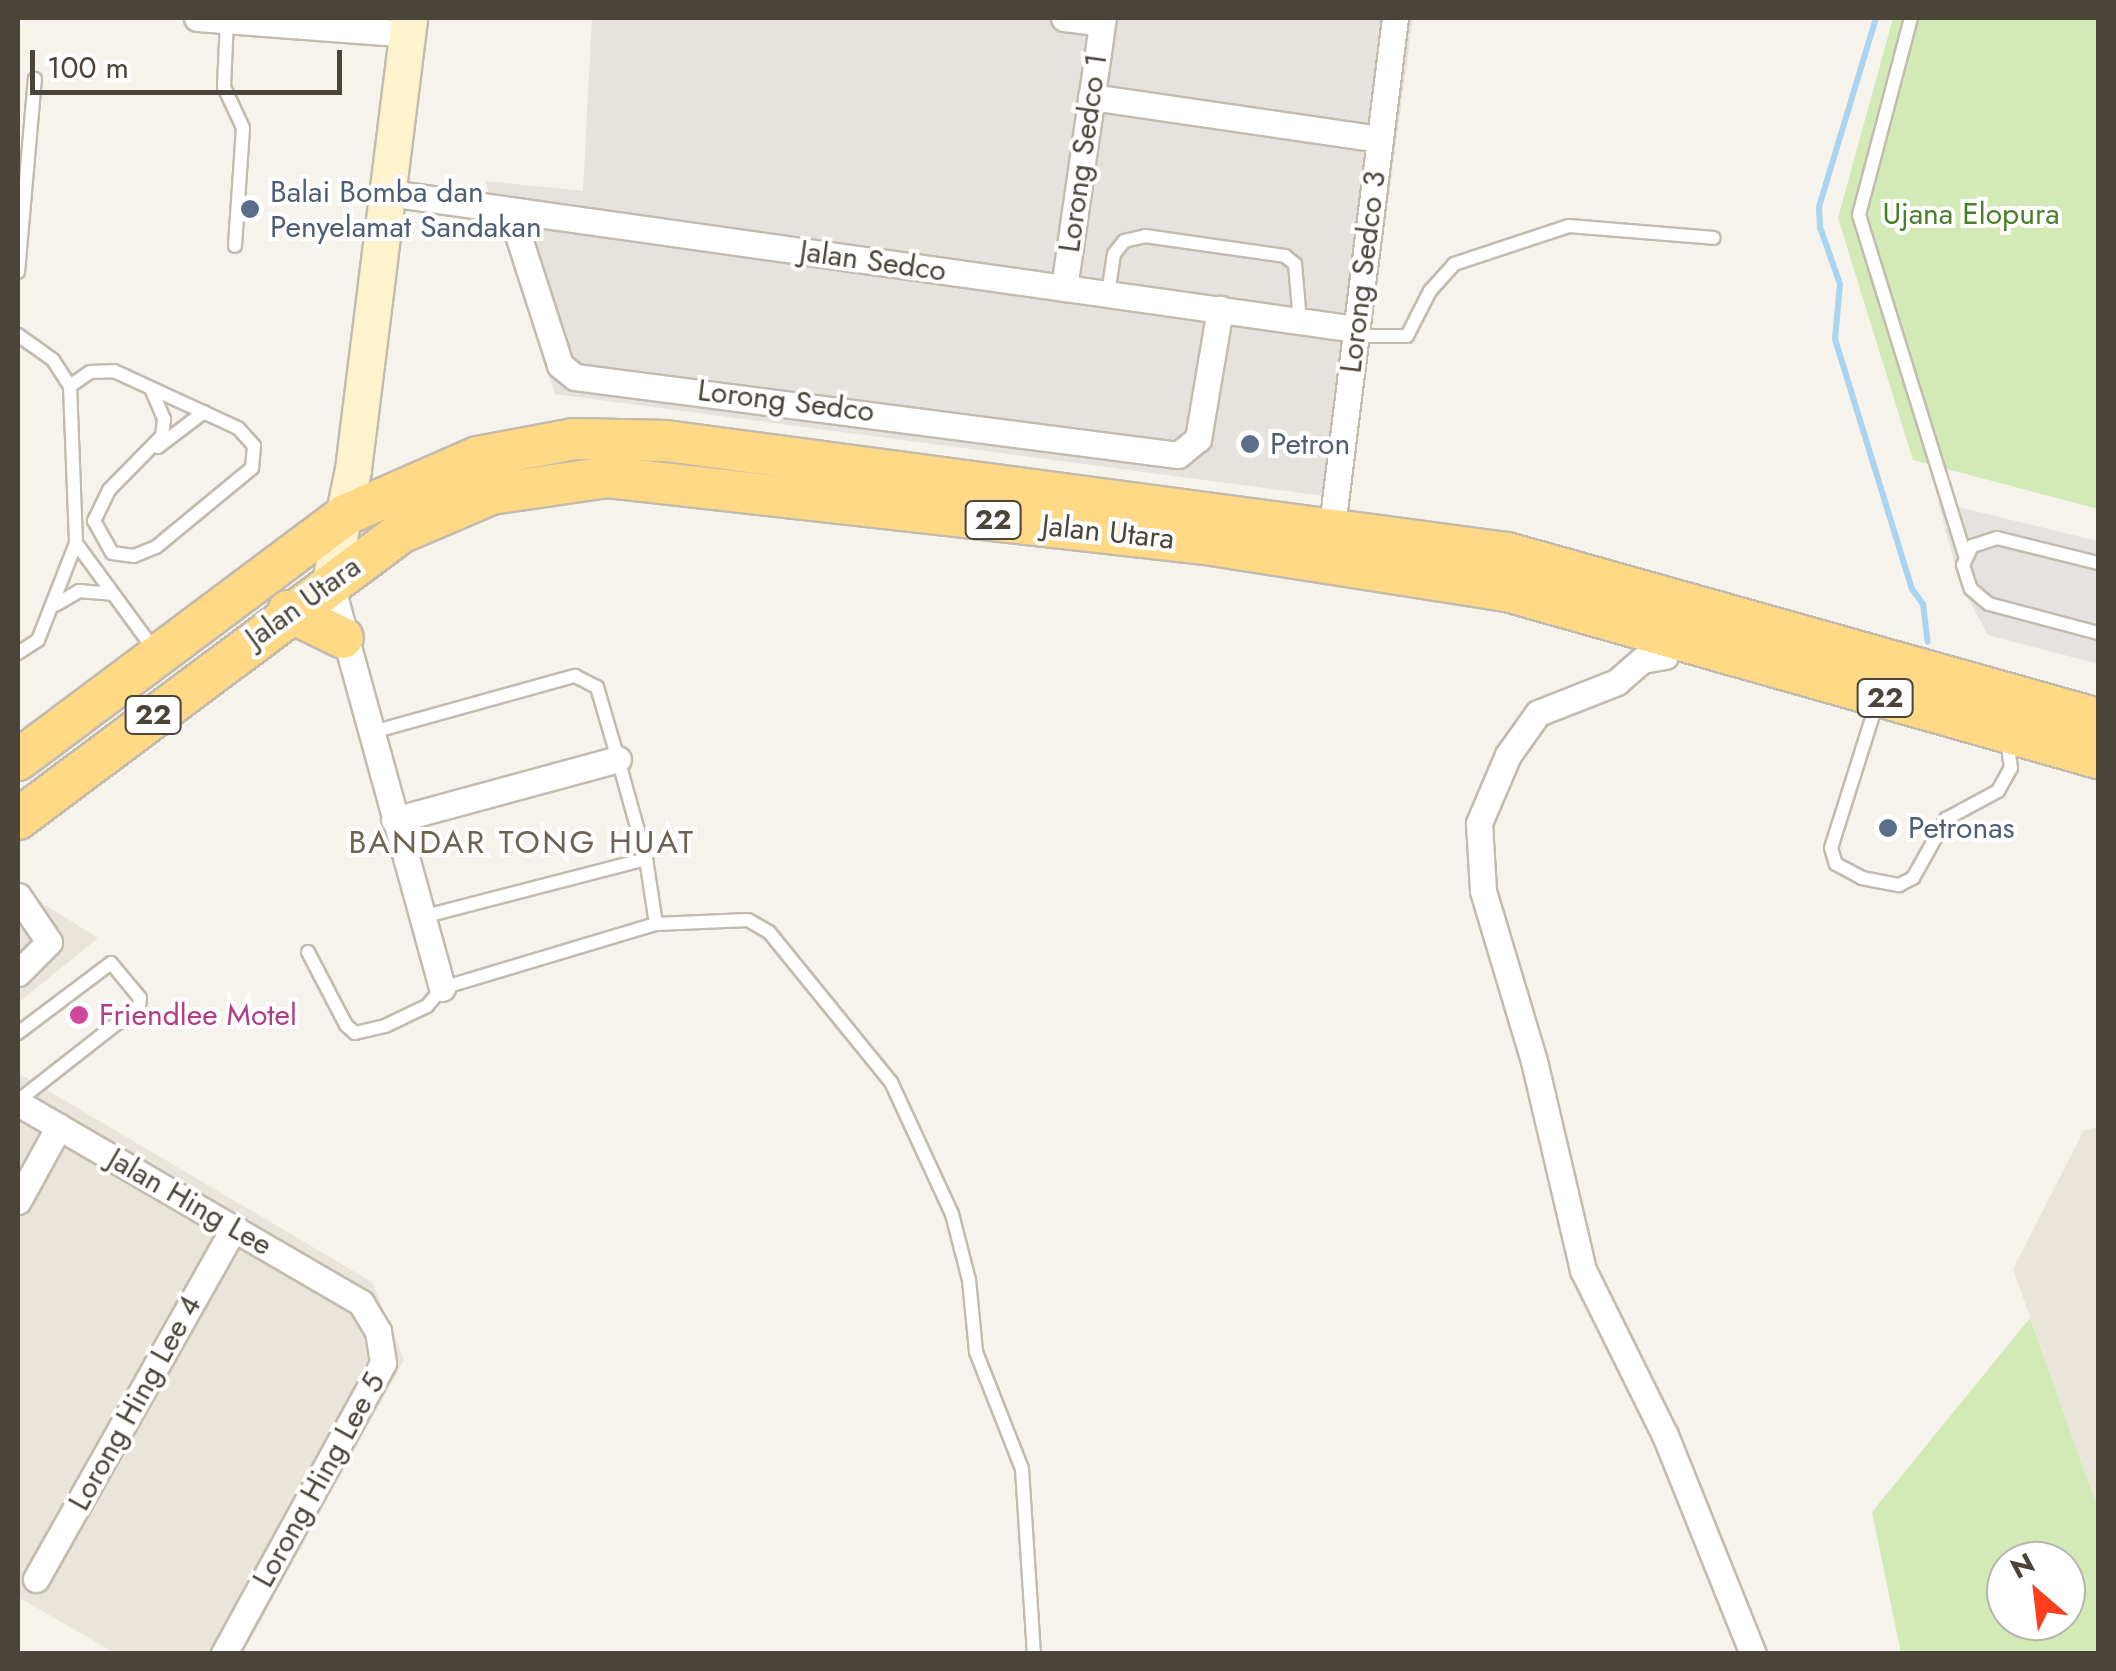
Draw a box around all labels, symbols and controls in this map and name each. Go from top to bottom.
scale bar [35,30,348,92]
text: 100 m [47,46,129,89]
street label: Lorong Sedco 1 [1051,51,1115,255]
street label: Lorong Sedco 3 [1333,169,1393,375]
place label: Balai Bomba dan Penyelamat Sandakan [270,174,542,244]
park label: Ujana Elopura [1882,196,2060,232]
marker: Balai Bomba dan Penyelamat Sandakan [239,198,261,220]
street label: Jalan Sedco [798,233,948,289]
street label: Lorong Sedco [696,372,876,430]
place label: Petron [1270,426,1350,462]
marker: Petron [1239,433,1261,455]
road number: 22 [963,497,1023,543]
street label: Jalan Utara [1040,507,1176,557]
street label: Jalan Utara [239,548,367,656]
road number: 22 [1855,675,1915,721]
road number: 22 [123,692,183,738]
place label: Petronas [1908,810,2015,846]
marker: Petronas [1877,817,1899,839]
district label: BANDAR TONG HUAT [348,823,696,861]
place label: Friendlee Motel [99,997,297,1033]
marker: Friendlee Motel [68,1004,90,1026]
street label: Jalan Hing Lee [102,1141,278,1263]
street label: Lorong Hing Lee 4 [61,1289,209,1517]
street label: Lorong Hing Lee 5 [245,1367,393,1593]
north arrow [1986,1541,2086,1641]
text: N [2003,1543,2042,1589]

